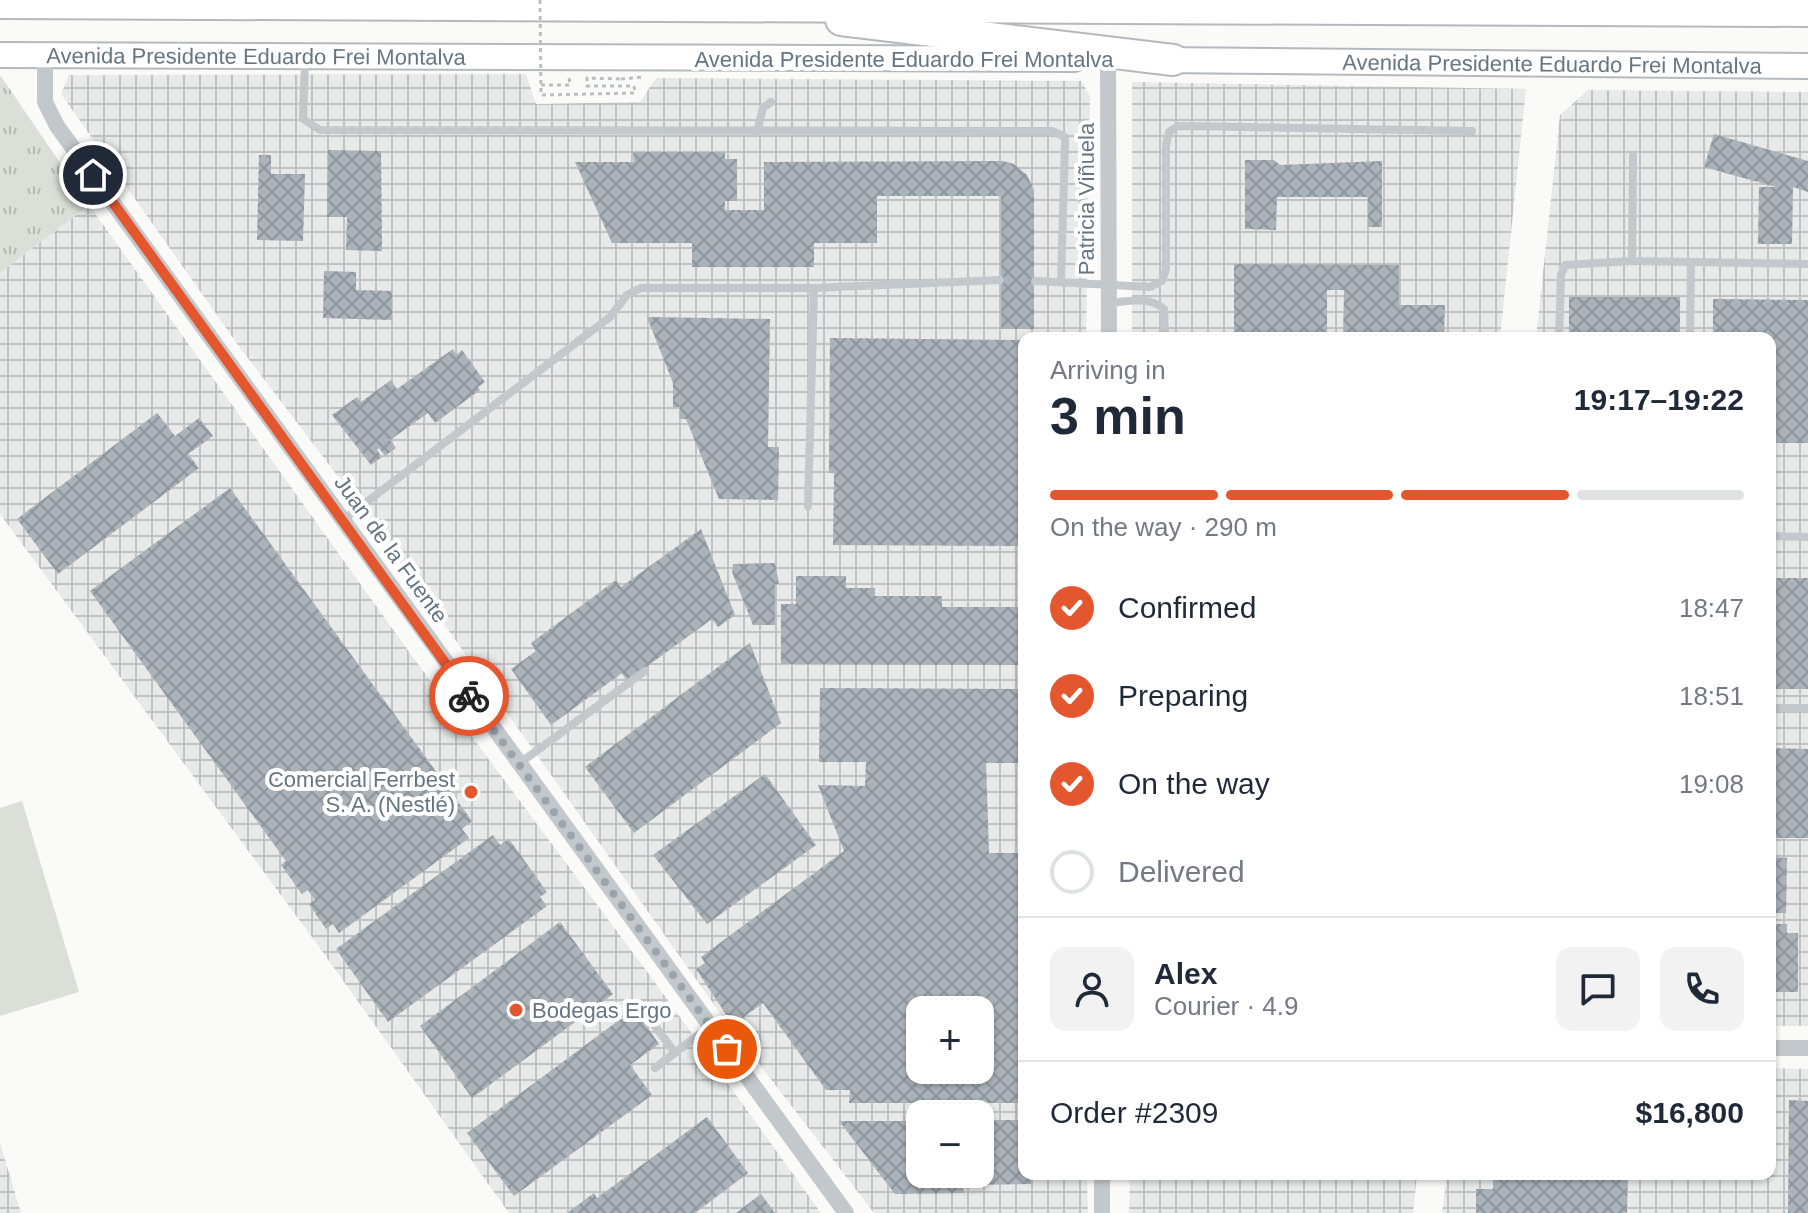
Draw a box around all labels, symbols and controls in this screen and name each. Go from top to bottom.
street label: Avenida Presidente Eduardo Frei Montalva [46,43,467,69]
street label: Avenida Presidente Eduardo Frei Montalva [694,47,1114,72]
street label: Avenida Presidente Eduardo Frei Montalva [1342,49,1763,78]
street label: Patricia Viñuela [1074,122,1099,275]
pin [59,141,127,209]
icon: home [71,153,115,197]
text: Arriving in [1050,355,1166,385]
text: 19:17–19:22 [1574,383,1744,416]
text: 3 min [1050,387,1186,445]
street label: Juan de la Fuente [329,470,453,628]
text: On the way · 290 m [1050,512,1277,542]
icon: check [1050,586,1094,630]
text: Confirmed [1118,591,1256,624]
text: 18:47 [1679,593,1744,623]
courier [429,656,509,736]
icon: bike [447,674,491,718]
icon: check [1050,674,1094,718]
text: Preparing [1118,679,1248,712]
text: 18:51 [1679,681,1744,711]
icon: check [1050,762,1094,806]
place label: Comercial Ferrbest S. A. (Nestlé) [268,767,455,817]
text: On the way [1118,767,1270,800]
text: 19:08 [1679,769,1744,799]
marker: Comercial Ferrbest S. A. (Nestlé) [462,783,480,801]
text: Delivered [1118,855,1245,888]
button: person [1050,947,1134,1031]
button: chat [1556,947,1640,1031]
button: phone [1660,947,1744,1031]
text: Alex [1154,957,1217,990]
text: Courier · 4.9 [1154,991,1299,1021]
map controls [906,996,994,1188]
button: + [906,996,994,1084]
place label: Bodegas Ergo [532,998,671,1023]
marker: Bodegas Ergo [507,1001,525,1019]
pin [693,1015,761,1083]
icon: bag [705,1027,749,1071]
text: Order #2309 [1050,1096,1218,1129]
text: $16,800 [1636,1096,1744,1129]
button: − [906,1100,994,1188]

